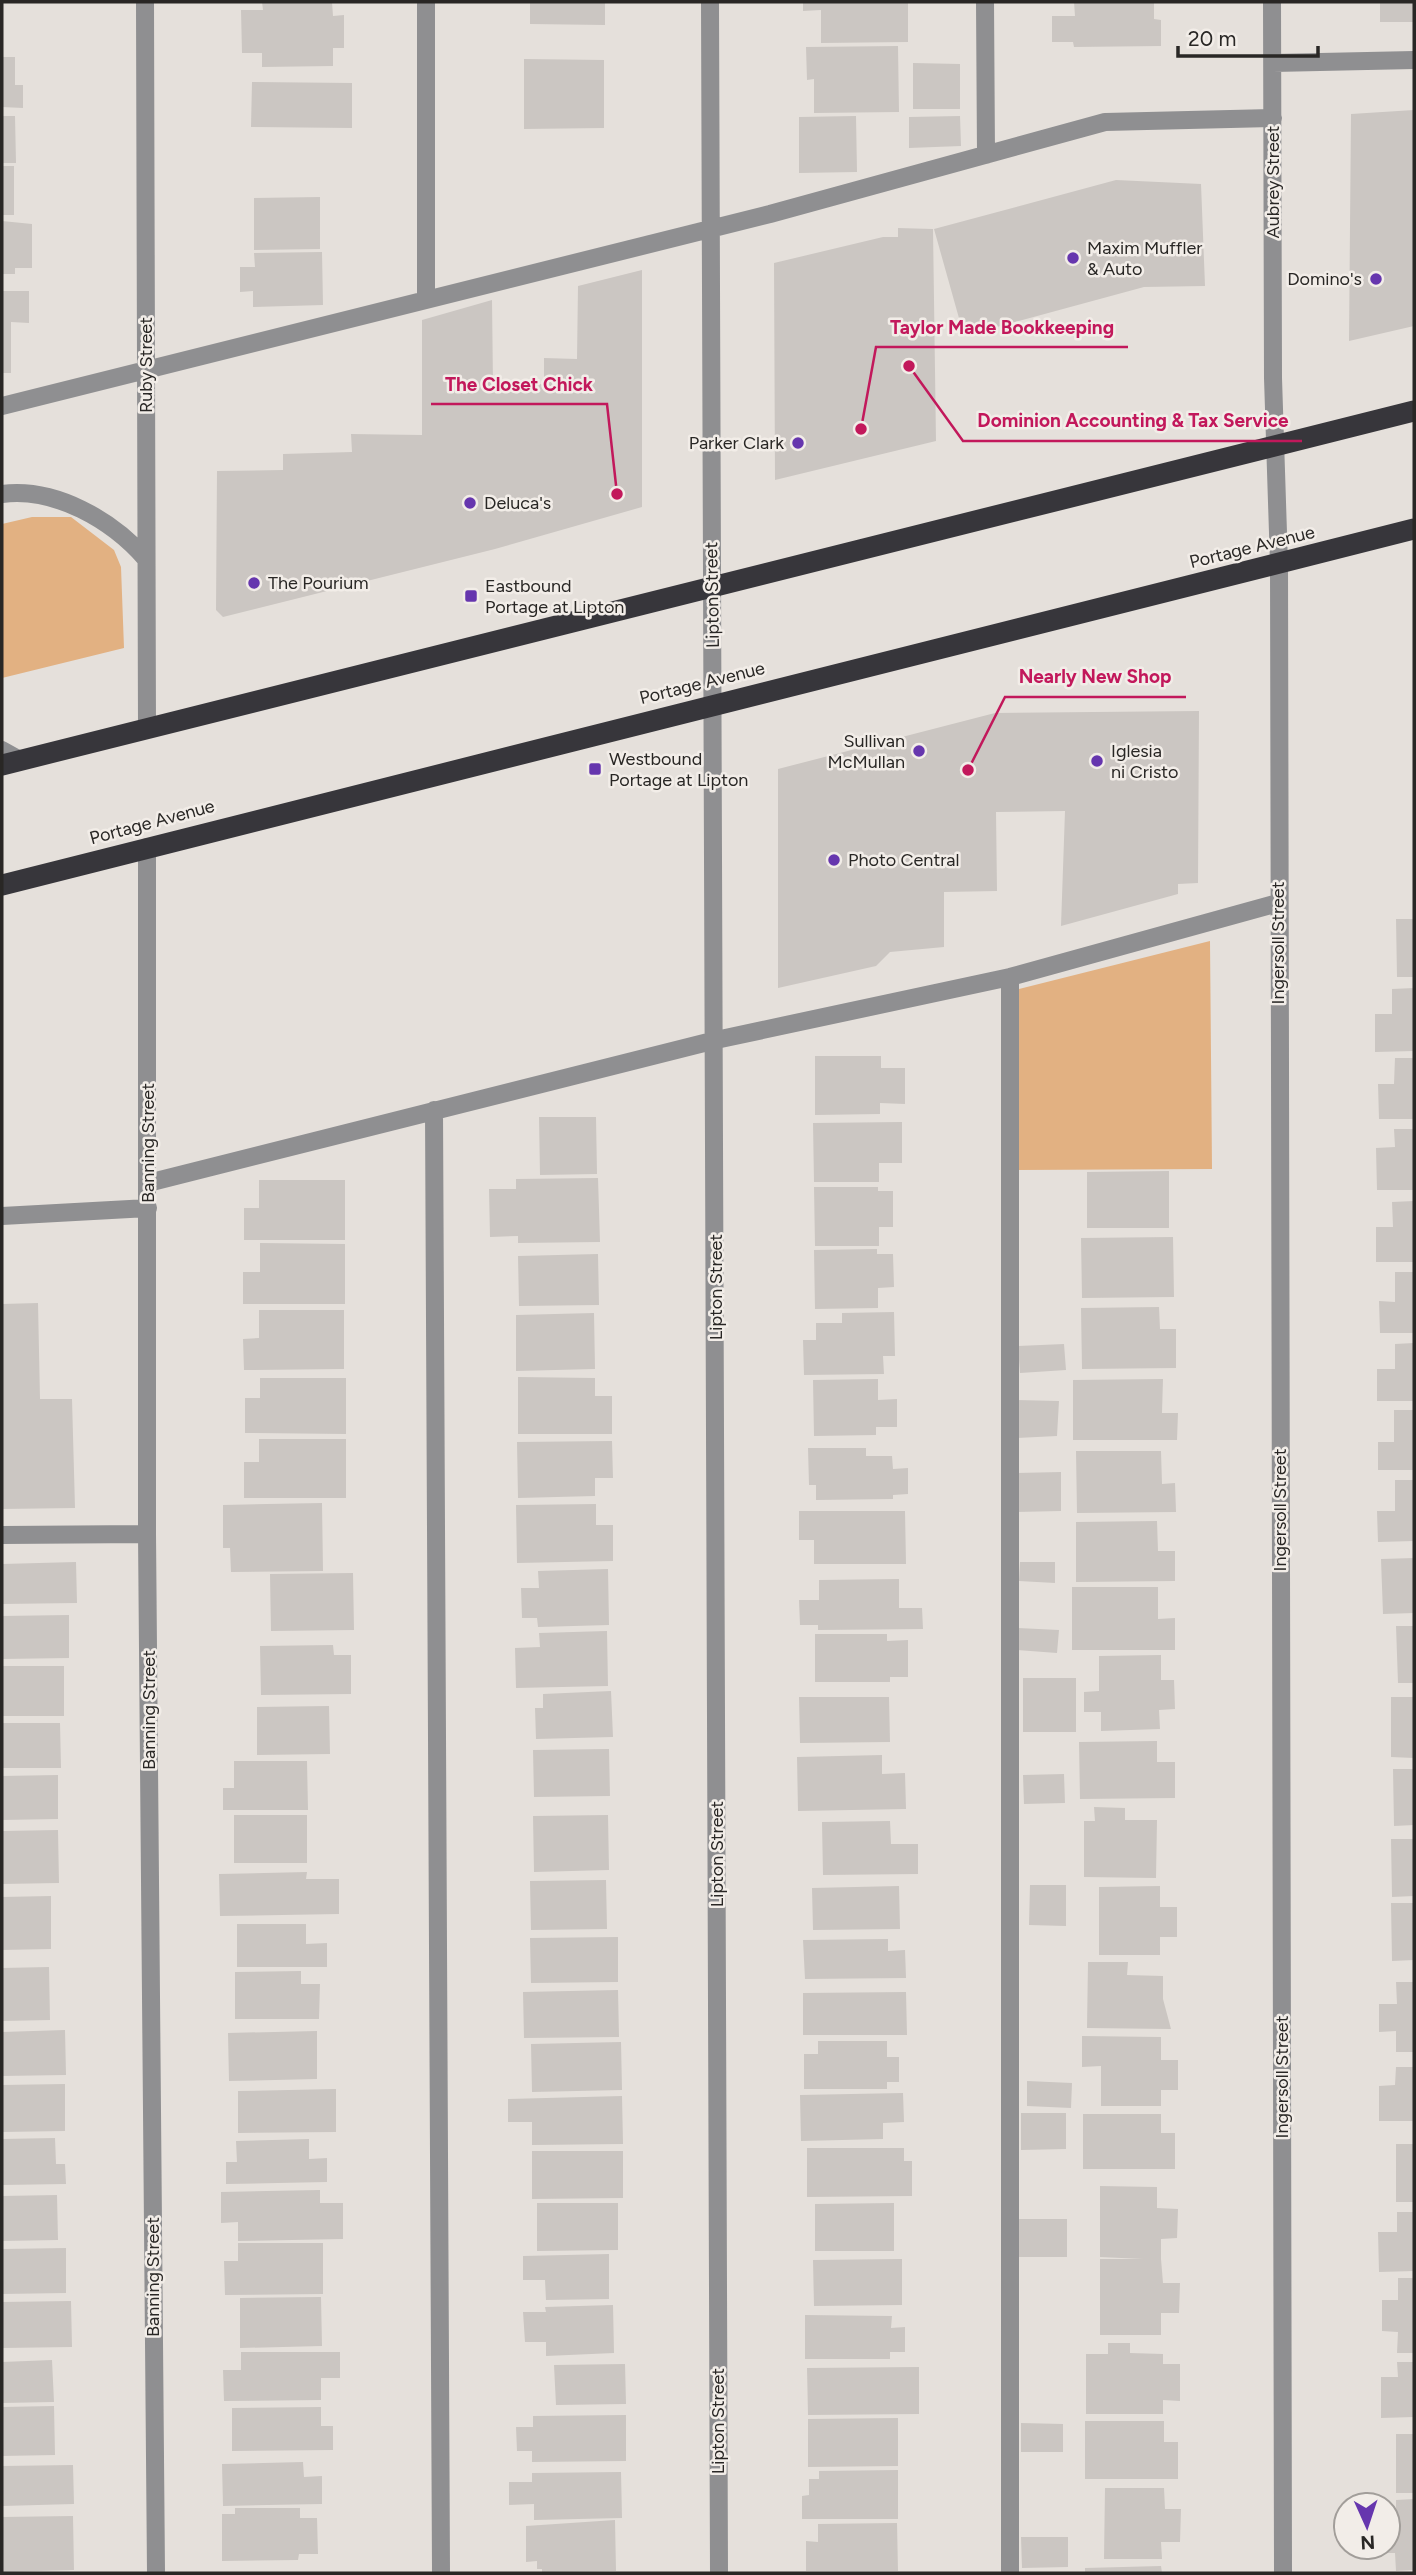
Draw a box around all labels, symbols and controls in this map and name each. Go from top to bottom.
scale bar [1178,14,1318,58]
text: 20 m [1188,26,1236,51]
street label: Aubrey Street [1262,125,1284,238]
place label: Maxim Muffler & Auto [1087,237,1202,280]
marker: Maxim Muffler & Auto [1065,250,1081,266]
place label: Domino's [1287,268,1362,290]
marker: Domino's [1368,271,1384,287]
callout: Taylor Made Bookkeeping [876,307,1128,347]
text: Taylor Made Bookkeeping [890,316,1114,339]
street label: Ruby Street [135,317,157,413]
callout: The Closet Chick [431,364,607,404]
text: The Closet Chick [445,373,594,396]
callout: Dominion Accounting & Tax Service [963,401,1302,441]
text: Dominion Accounting & Tax Service [977,409,1289,432]
place label: Parker Clark [689,432,784,454]
marker: Parker Clark [790,435,806,451]
place label: Deluca's [484,492,551,514]
marker: Deluca's [462,495,478,511]
street label: Portage Avenue [1187,521,1317,573]
street label: Lipton Street [700,541,724,648]
place label: The Pourium [268,572,369,594]
marker: The Pourium [246,575,262,591]
place label: Eastbound Portage at Lipton [485,575,624,618]
marker: Eastbound Portage at Lipton [463,588,479,604]
street label: Portage Avenue [637,657,767,709]
callout: Nearly New Shop [1005,657,1186,697]
text: Nearly New Shop [1019,665,1171,688]
place label: Sullivan McMullan [828,730,905,773]
place label: Iglesia ni Cristo [1111,740,1179,783]
marker: Sullivan McMullan [911,743,927,759]
place label: Westbound Portage at Lipton [609,748,748,791]
marker: Iglesia ni Cristo [1089,753,1105,769]
marker: Westbound Portage at Lipton [587,761,603,777]
street label: Portage Avenue [87,795,217,849]
place label: Photo Central [848,849,959,871]
marker: Photo Central [826,852,842,868]
street label: Ingersoll Street [1267,881,1289,1005]
street label: Banning Street [137,1083,159,1203]
street label: Lipton Street [705,1234,727,1340]
street label: Ingersoll Street [1269,1448,1291,1572]
street label: Banning Street [138,1650,160,1770]
street label: Lipton Street [706,1801,728,1907]
street label: Ingersoll Street [1271,2015,1293,2139]
street label: Banning Street [142,2217,164,2337]
street label: Lipton Street [707,2368,729,2474]
north arrow [1332,2491,1402,2561]
text: N [1360,2531,1376,2554]

